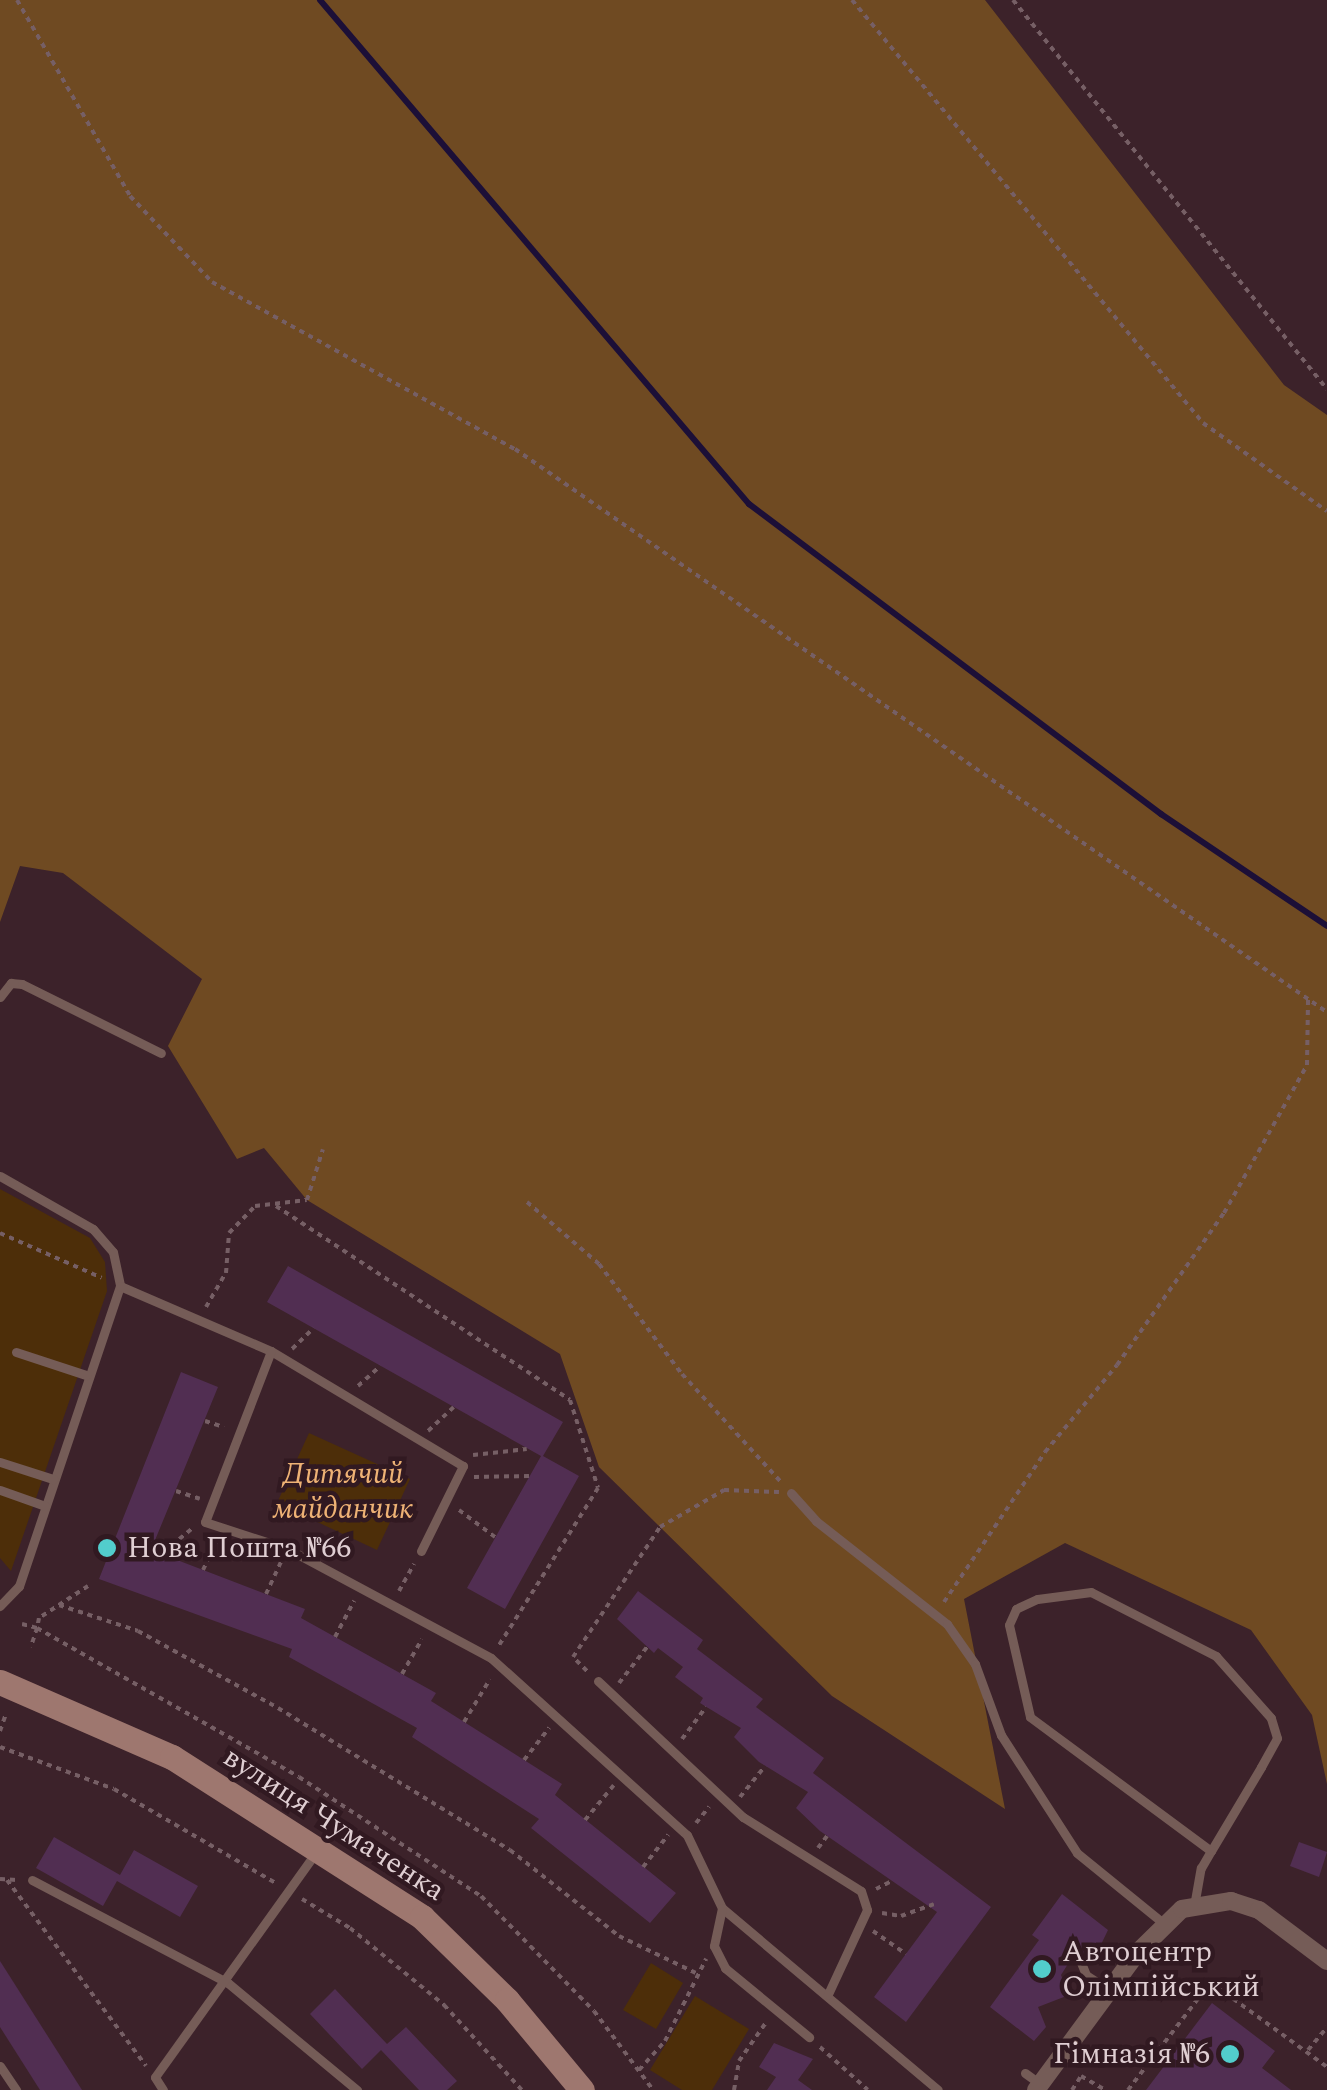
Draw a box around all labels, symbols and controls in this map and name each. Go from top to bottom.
park label: Дитячий майданчик [273,1456,413,1526]
place label: Нова Пошта №66 [127,1530,351,1566]
marker: Нова Пошта №66 [96,1537,118,1559]
street label: вулиця Чумаченка [217,1739,451,1909]
place label: Автоцентр Олімпійський [1062,1934,1260,2004]
marker: Автоцентр Олімпійський [1031,1958,1053,1980]
place label: Гімназія №6 [1053,2036,1210,2072]
marker: Гімназія №6 [1219,2043,1241,2065]

